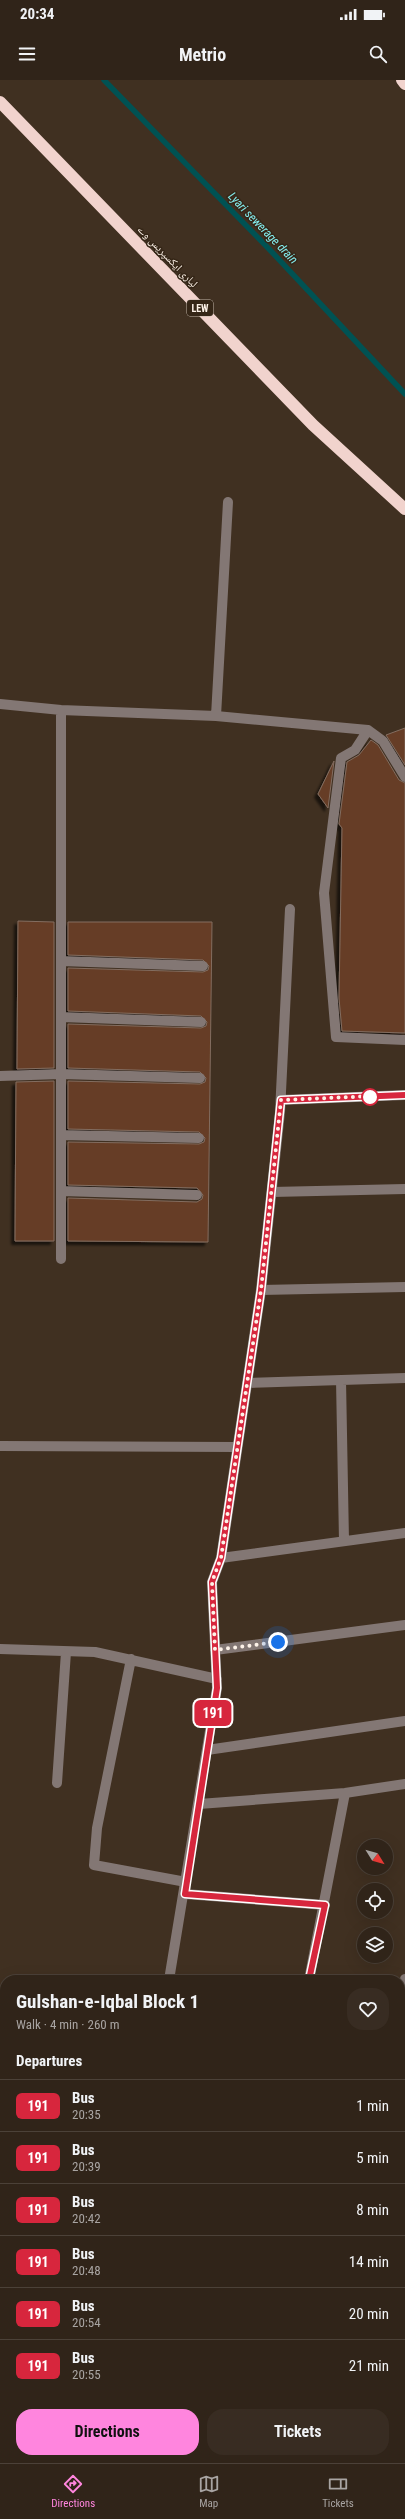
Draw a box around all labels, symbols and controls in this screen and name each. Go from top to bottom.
text: 20:34 [20,5,54,23]
icon: menu [16,43,38,65]
icon: search [367,43,389,65]
text: Metrio [179,44,226,65]
water label: Lyari sewerage drain [225,189,301,267]
street label: لیاری ایکسپریس وے [135,223,200,290]
road number: LEW [187,300,213,316]
unlabelled marker [361,1088,379,1106]
your location [268,1632,288,1652]
line badge: 191 [190,1700,236,1726]
text: 191 [202,1705,224,1721]
north arrow [357,1839,393,1875]
map controls [357,1839,393,1963]
button: locate [357,1883,393,1919]
button: layers [357,1927,393,1963]
button: heart [347,1988,389,2030]
text: Gulshan-e-Iqbal Block 1 [16,1990,199,2013]
text: Walk · 4 min · 260 m [16,2017,120,2032]
text: Departures [16,2052,82,2070]
text: Bus [72,2089,95,2107]
text: 1 min [356,2097,389,2115]
text: 191 [27,2098,49,2114]
text: 20:35 [72,2107,101,2122]
text: Bus [72,2141,95,2159]
text: 5 min [356,2149,389,2167]
text: 191 [27,2150,49,2166]
text: 20:39 [72,2159,101,2174]
text: Bus [72,2193,95,2211]
text: 8 min [356,2201,389,2219]
text: 191 [27,2202,49,2218]
text: 20:42 [72,2211,101,2226]
text: Bus [72,2245,95,2263]
text: 14 min [349,2253,389,2271]
text: 191 [27,2254,49,2270]
text: 20:48 [72,2263,101,2278]
text: Bus [72,2297,95,2315]
text: 20 min [349,2305,389,2323]
text: 191 [27,2306,49,2322]
text: 20:54 [72,2315,101,2330]
text: Bus [72,2349,95,2367]
text: 21 min [349,2357,389,2375]
text: 191 [27,2358,49,2374]
text: 20:55 [72,2367,101,2382]
button: Directions [16,2409,199,2455]
button: Tickets [207,2409,389,2455]
tab: Directions [51,2473,95,2510]
tab: Map [198,2473,220,2510]
tab: Tickets [322,2473,354,2510]

